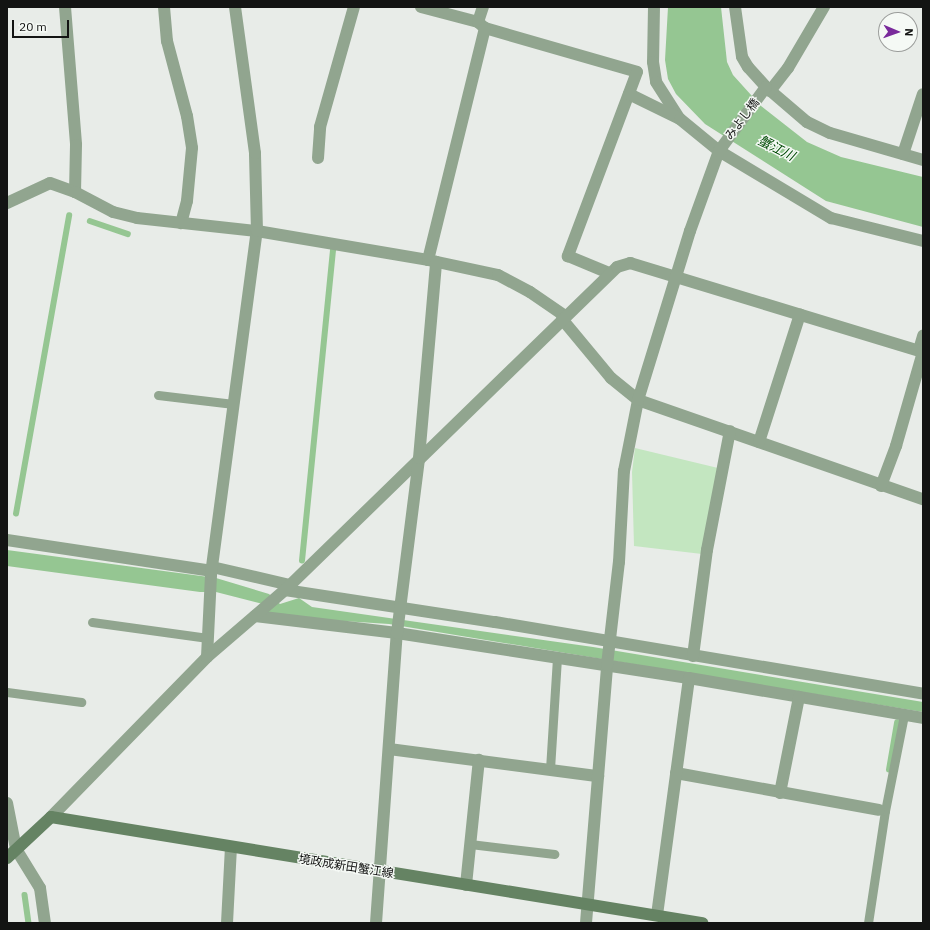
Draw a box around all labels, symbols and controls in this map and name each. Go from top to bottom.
scale bar [14,12,71,38]
north arrow [878,12,918,52]
text: 20 m [19,19,47,34]
text: N [902,28,916,37]
street label: みよし橋 [722,95,762,143]
water label: 蟹江川 [755,133,797,165]
street label: 境政成新田蟹江線 [297,851,395,881]

